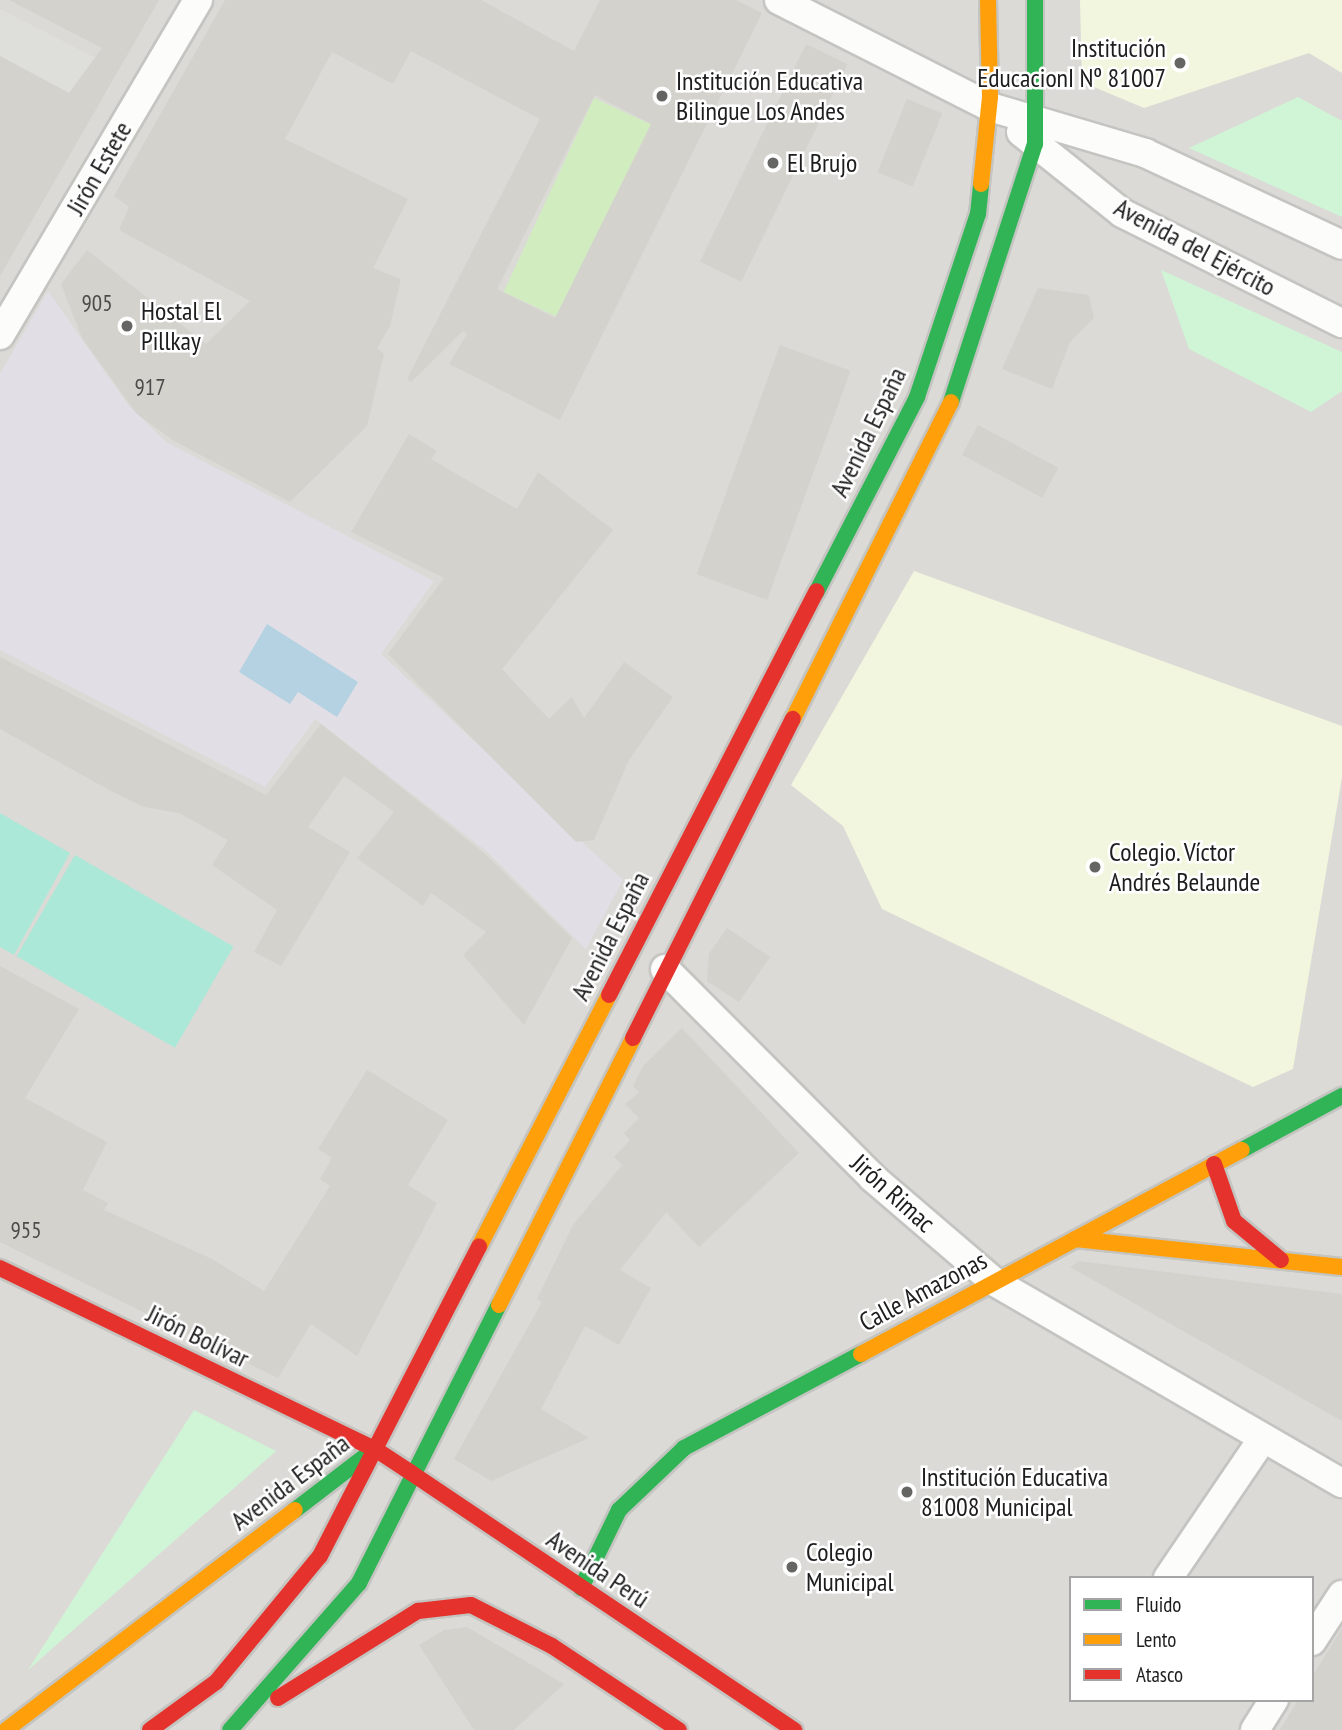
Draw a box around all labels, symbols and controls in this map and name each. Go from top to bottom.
place label: Institución EducacionI Nº 81007 [977,32,1166,94]
marker: Institución EducacionI Nº 81007 [1172,55,1188,71]
place label: Institución Educativa Bilingue Los Andes [676,65,863,126]
marker: Institución Educativa Bilingue Los Andes [654,88,670,104]
street label: Jirón Estete [60,116,138,220]
place label: El Brujo [787,147,857,179]
marker: El Brujo [765,155,781,171]
street label: Avenida del Ejército [1109,191,1281,303]
house number: 905 [81,289,113,317]
place label: Hostal El Pillkay [141,295,221,356]
marker: Hostal El Pillkay [119,318,135,334]
street label: Avenida España [823,362,913,502]
house number: 917 [134,373,166,401]
place label: Colegio. Víctor Andrés Belaunde [1109,836,1260,898]
marker: Colegio. Víctor Andrés Belaunde [1087,859,1103,875]
street label: Avenida España [564,867,656,1005]
street label: Jirón Rimac [845,1147,941,1239]
house number: 955 [10,1216,42,1244]
street label: Calle Amazonas [853,1244,993,1338]
street label: Jirón Bolívar [142,1298,254,1374]
street label: Avenida España [225,1427,355,1537]
place label: Institución Educativa 81008 Municipal [921,1461,1108,1522]
marker: Institución Educativa 81008 Municipal [899,1484,915,1500]
street label: Avenida Perú [541,1523,655,1615]
place label: Colegio Municipal [806,1536,894,1598]
marker: Colegio Municipal [784,1559,800,1575]
legend [1069,1576,1314,1702]
text: Fluido [1136,1591,1181,1618]
text: Lento [1136,1626,1176,1653]
text: Atasco [1136,1661,1183,1688]

